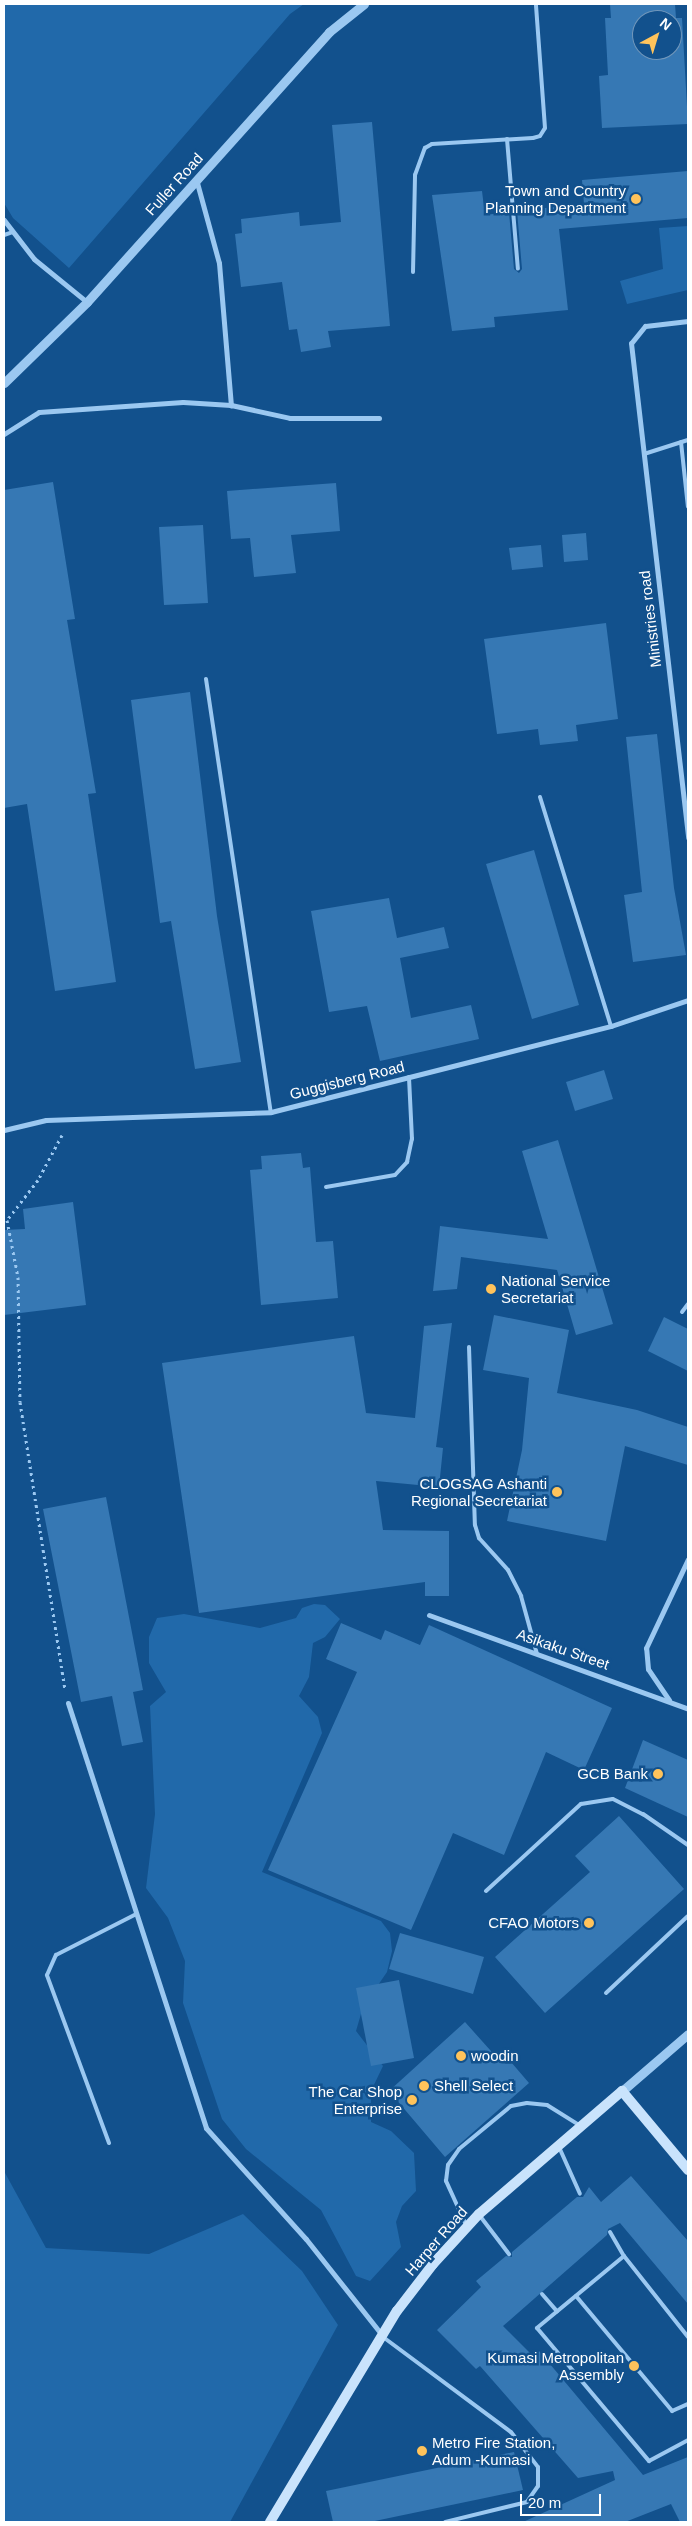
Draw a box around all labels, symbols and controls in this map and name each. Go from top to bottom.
north arrow [632,10,682,60]
text: N [657,15,675,34]
street label: Fuller Road [141,149,207,219]
place label: Town and Country Planning Department [485,181,626,216]
marker: Town and Country Planning Department [630,193,642,205]
street label: Ministries road [635,570,665,668]
street label: Guggisberg Road [288,1057,406,1103]
place label: National Service Secretariat [501,1271,610,1306]
marker: National Service Secretariat [485,1283,497,1295]
place label: CLOGSAG Ashanti Regional Secretariat [411,1474,547,1509]
marker: CLOGSAG Ashanti Regional Secretariat [551,1486,563,1498]
street label: Asikaku Street [514,1625,612,1673]
place label: GCB Bank [577,1765,648,1783]
marker: GCB Bank [652,1768,664,1780]
place label: CFAO Motors [488,1914,579,1932]
marker: CFAO Motors [583,1917,595,1929]
place label: woodin [471,2047,519,2065]
marker: woodin [455,2050,467,2062]
place label: Shell Select [434,2077,513,2095]
marker: Shell Select [418,2080,430,2092]
place label: The Car Shop Enterprise [309,2082,402,2117]
marker: The Car Shop Enterprise [406,2094,418,2106]
street label: Harper Road [401,2203,471,2279]
place label: Kumasi Metropolitan Assembly [487,2348,624,2383]
marker: Kumasi Metropolitan Assembly [628,2360,640,2372]
place label: Metro Fire Station, Adum -Kumasi [432,2433,555,2468]
marker: Metro Fire Station, Adum -Kumasi [416,2445,428,2457]
scale bar [522,2484,603,2516]
text: 20 m [528,2494,561,2511]

